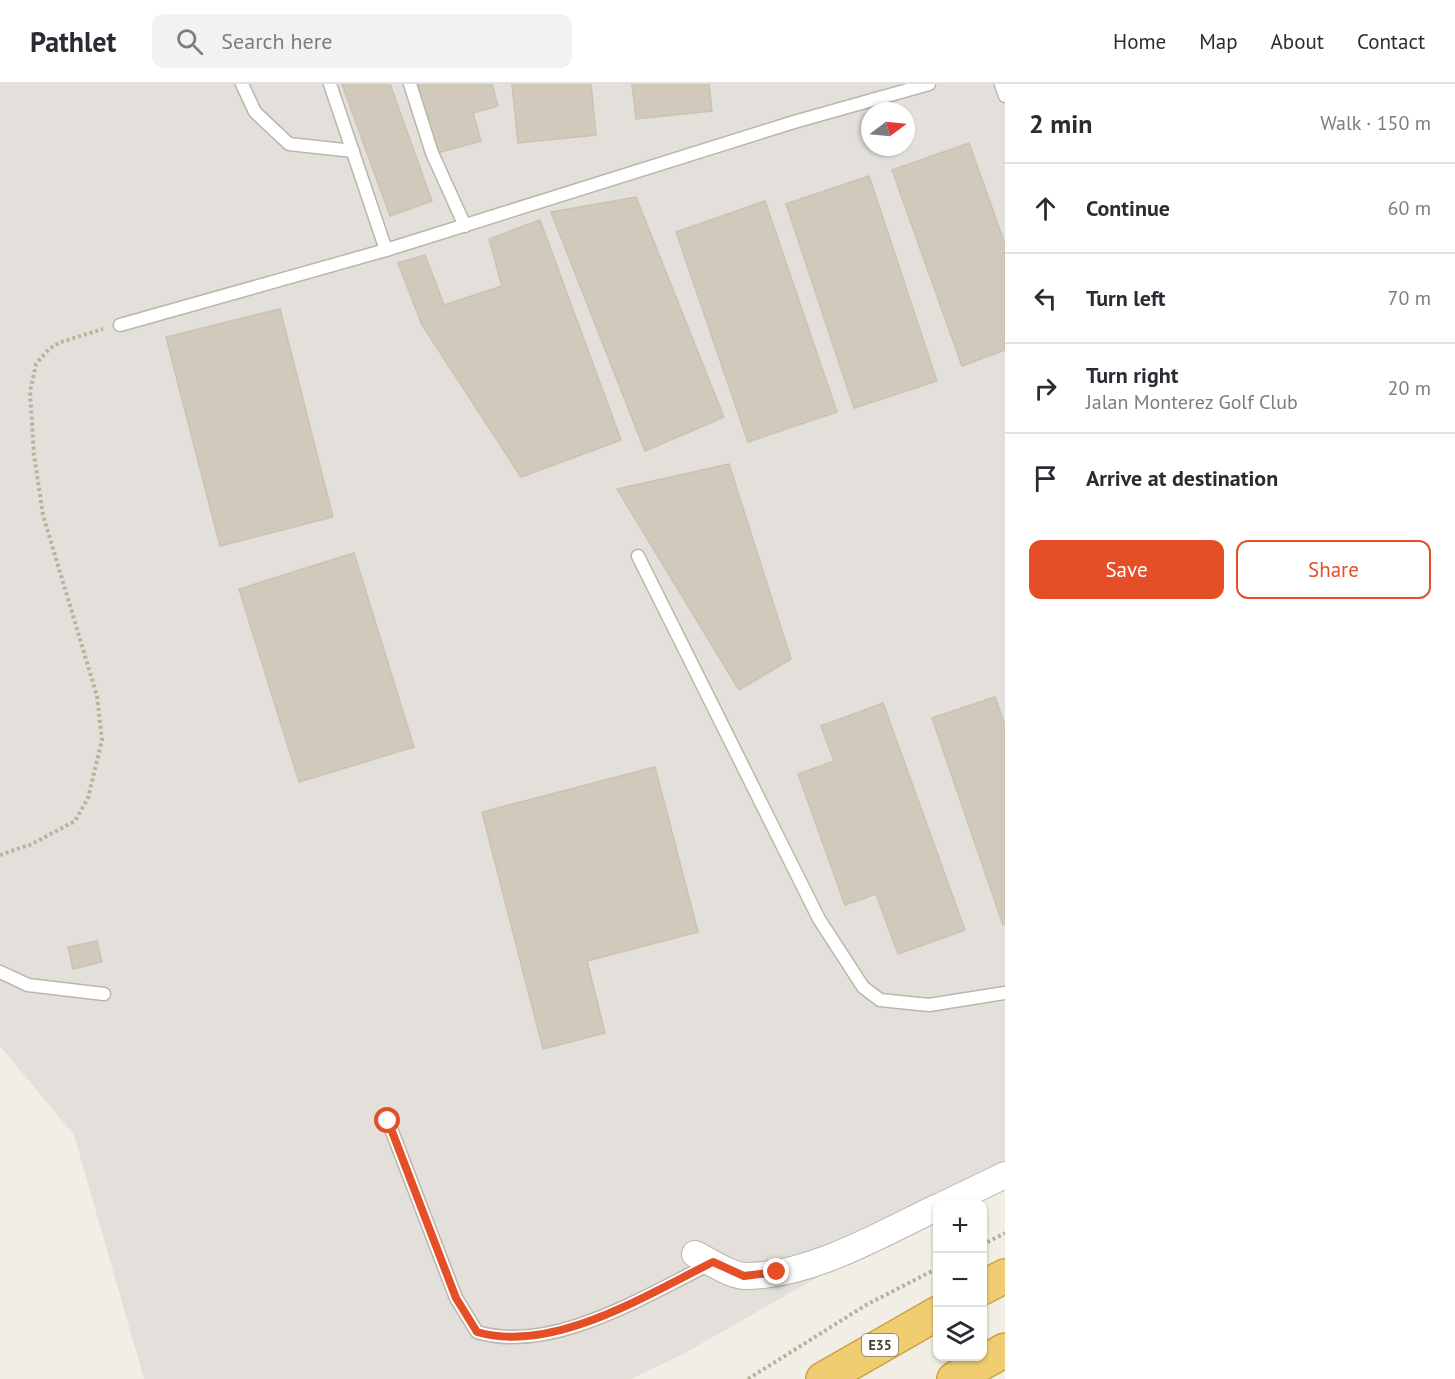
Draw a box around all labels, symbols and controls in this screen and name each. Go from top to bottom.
search box [152,14,572,68]
text: Pathlet [30,23,116,60]
icon: search [173,25,206,58]
text: Search here [221,27,332,55]
text: Home [1113,28,1166,55]
text: Map [1199,28,1238,55]
text: About [1271,28,1324,55]
text: Contact [1357,28,1425,55]
north arrow [861,102,915,156]
text: 2 min [1029,107,1092,140]
text: Walk · 150 m [1320,110,1431,136]
icon: ahead [1029,192,1062,225]
text: Continue [1086,194,1170,222]
text: 60 m [1388,195,1431,221]
icon: left [1029,282,1062,315]
text: Turn left [1086,284,1166,312]
text: 70 m [1388,285,1431,311]
text: Turn right [1086,361,1178,389]
icon: right [1029,372,1062,405]
text: 20 m [1388,375,1431,401]
text: Jalan Monterez Golf Club [1086,389,1298,415]
icon: arrive [1029,462,1062,495]
text: Arrive at destination [1086,464,1278,492]
button: Save [1029,540,1224,599]
button: Share [1236,540,1431,599]
route start [374,1107,400,1133]
map controls [933,1199,987,1361]
button: + [933,1199,987,1253]
button: − [933,1253,987,1307]
route end [763,1258,789,1284]
button: layers [933,1307,987,1361]
road number: E35 [862,1334,898,1356]

